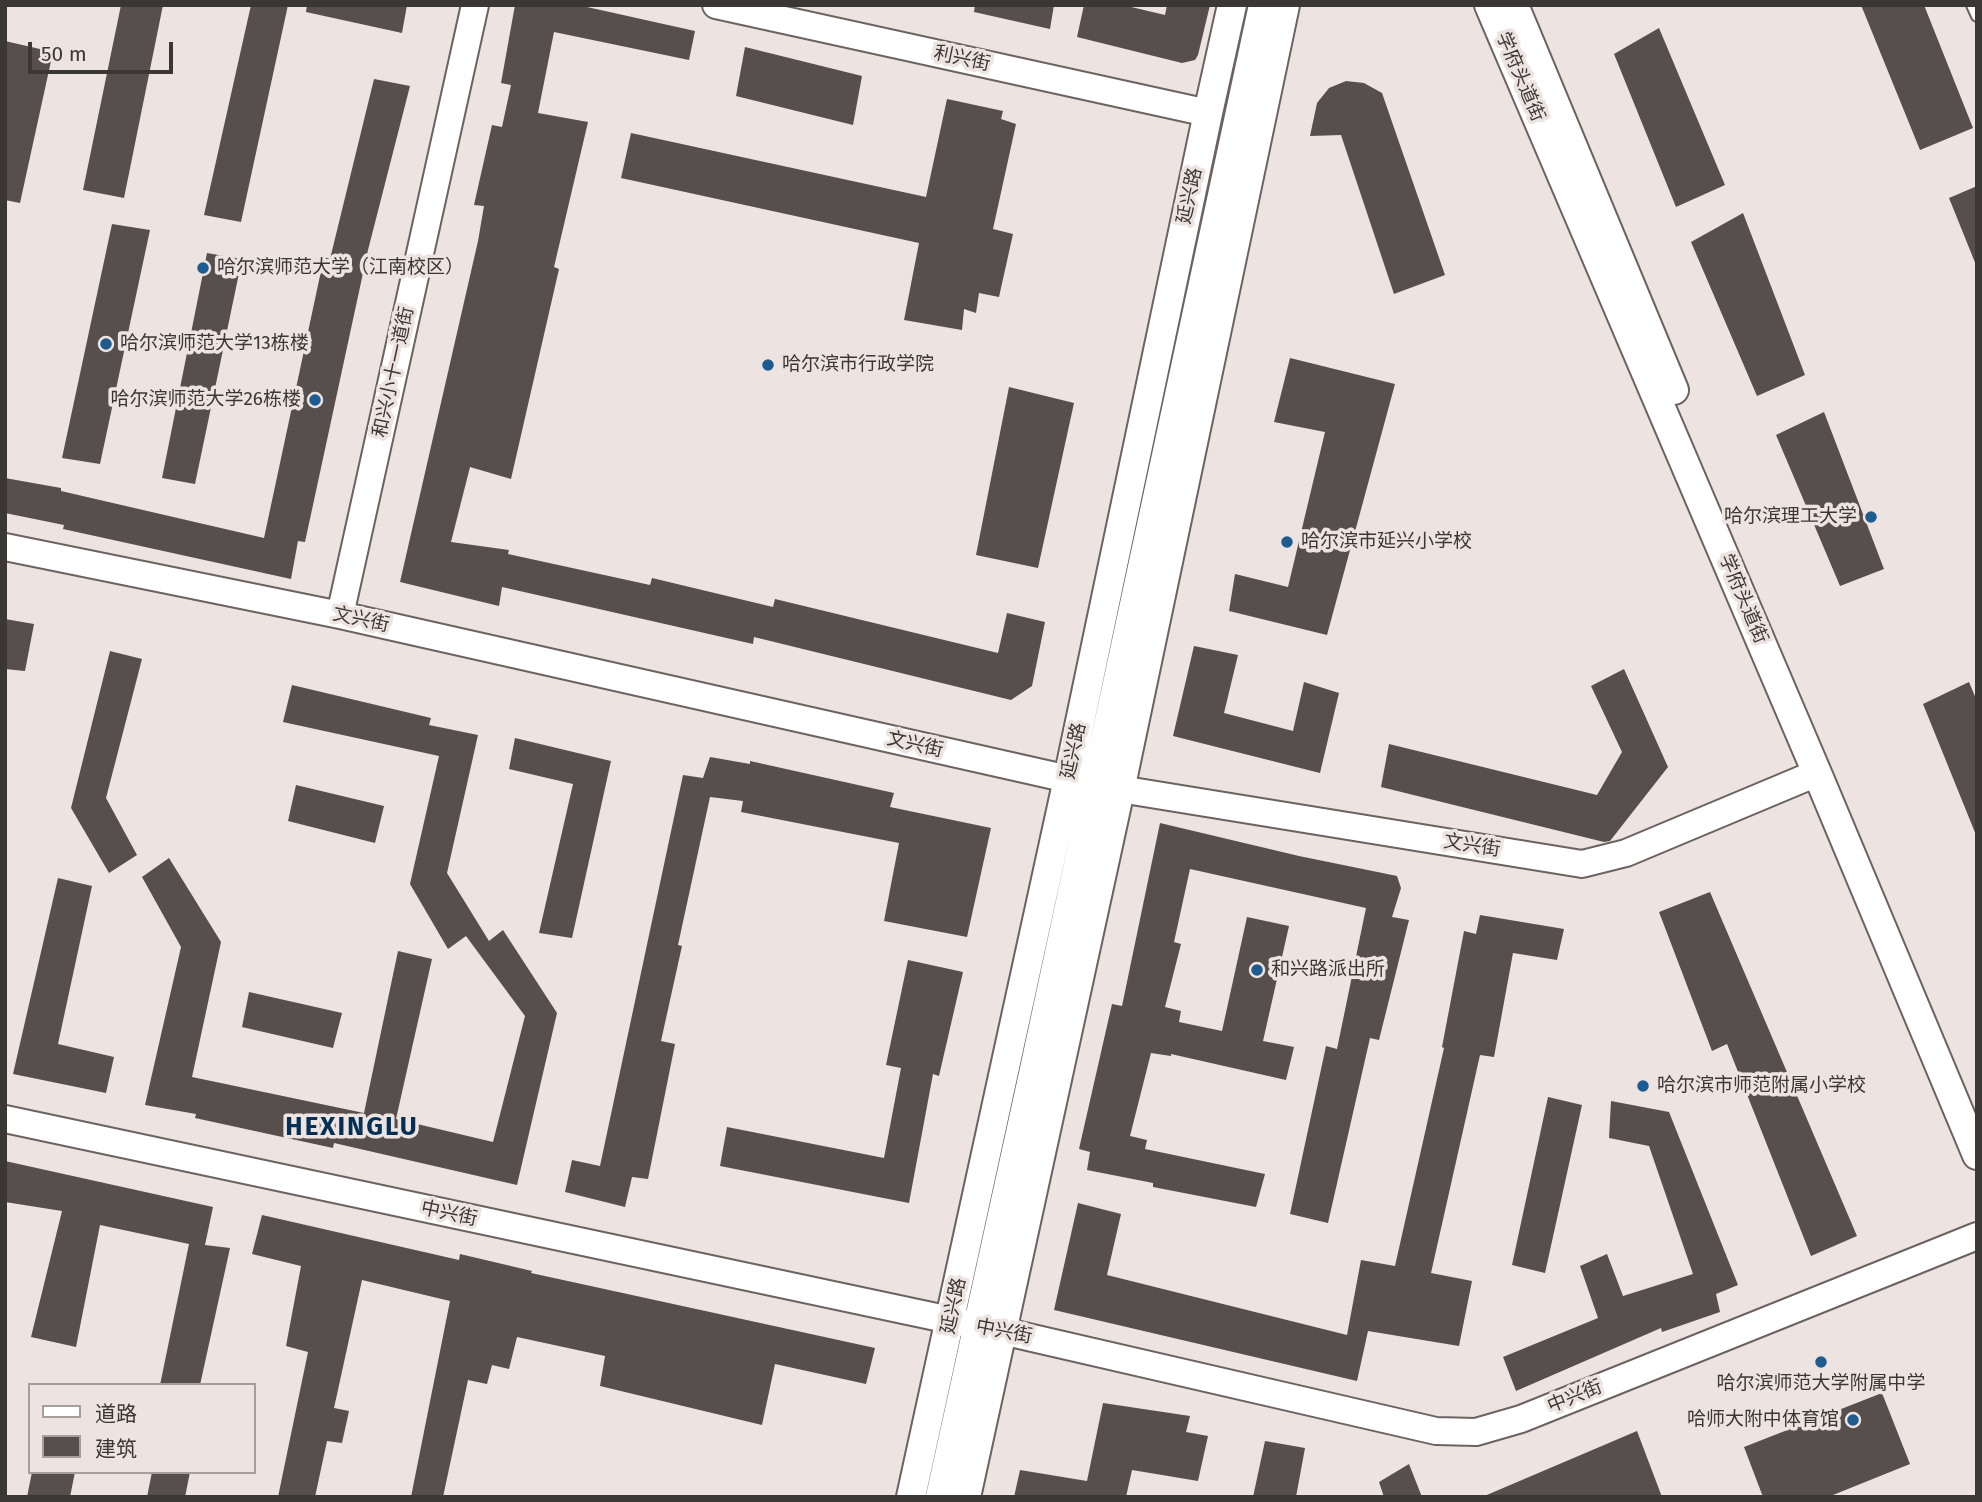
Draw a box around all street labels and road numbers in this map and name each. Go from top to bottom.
street label: 学府头道街 [1491,29,1549,125]
street label: 利兴街 [932,42,992,76]
street label: 延兴路 [1173,166,1207,226]
street label: 和兴小十一道街 [369,305,419,439]
street label: 学府头道街 [1714,551,1772,647]
street label: 文兴街 [331,603,391,637]
street label: 延兴路 [1057,721,1091,781]
street label: 文兴街 [885,727,945,763]
street label: 文兴街 [1442,830,1502,862]
street label: 中兴街 [419,1197,479,1231]
street label: 延兴路 [937,1276,971,1336]
street label: 中兴街 [974,1315,1034,1349]
street label: 中兴街 [1544,1376,1606,1418]

